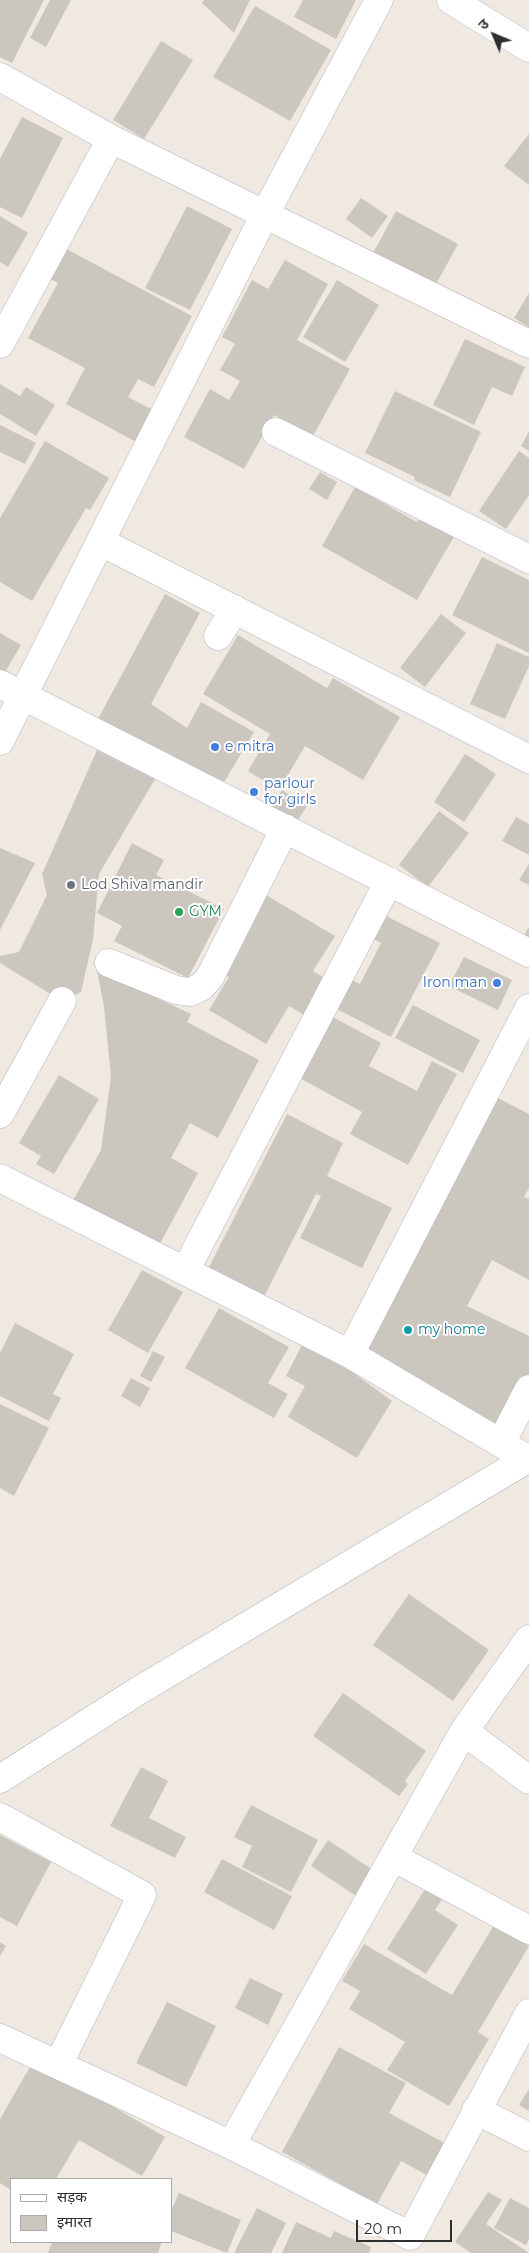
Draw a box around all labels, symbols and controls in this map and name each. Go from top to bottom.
north arrow [469,10,519,60]
text: उ [474,15,493,34]
place label: e mitra [225,739,275,755]
marker: e mitra [209,741,221,753]
place label: parlour for girls [264,776,316,809]
marker: parlour for girls [248,786,260,798]
place label: Lod Shiva mandir [81,877,204,893]
marker: Lod Shiva mandir [65,879,77,891]
place label: GYM [189,904,222,920]
marker: GYM [173,906,185,918]
place label: Iron man [423,975,487,991]
marker: Iron man [491,977,503,989]
place label: my home [418,1322,485,1338]
marker: my home [402,1324,414,1336]
legend [10,2178,172,2243]
text: सड़क [57,2187,87,2206]
scale bar [359,2210,455,2242]
text: इमारत [57,2212,92,2231]
text: 20 m [364,2219,402,2238]

